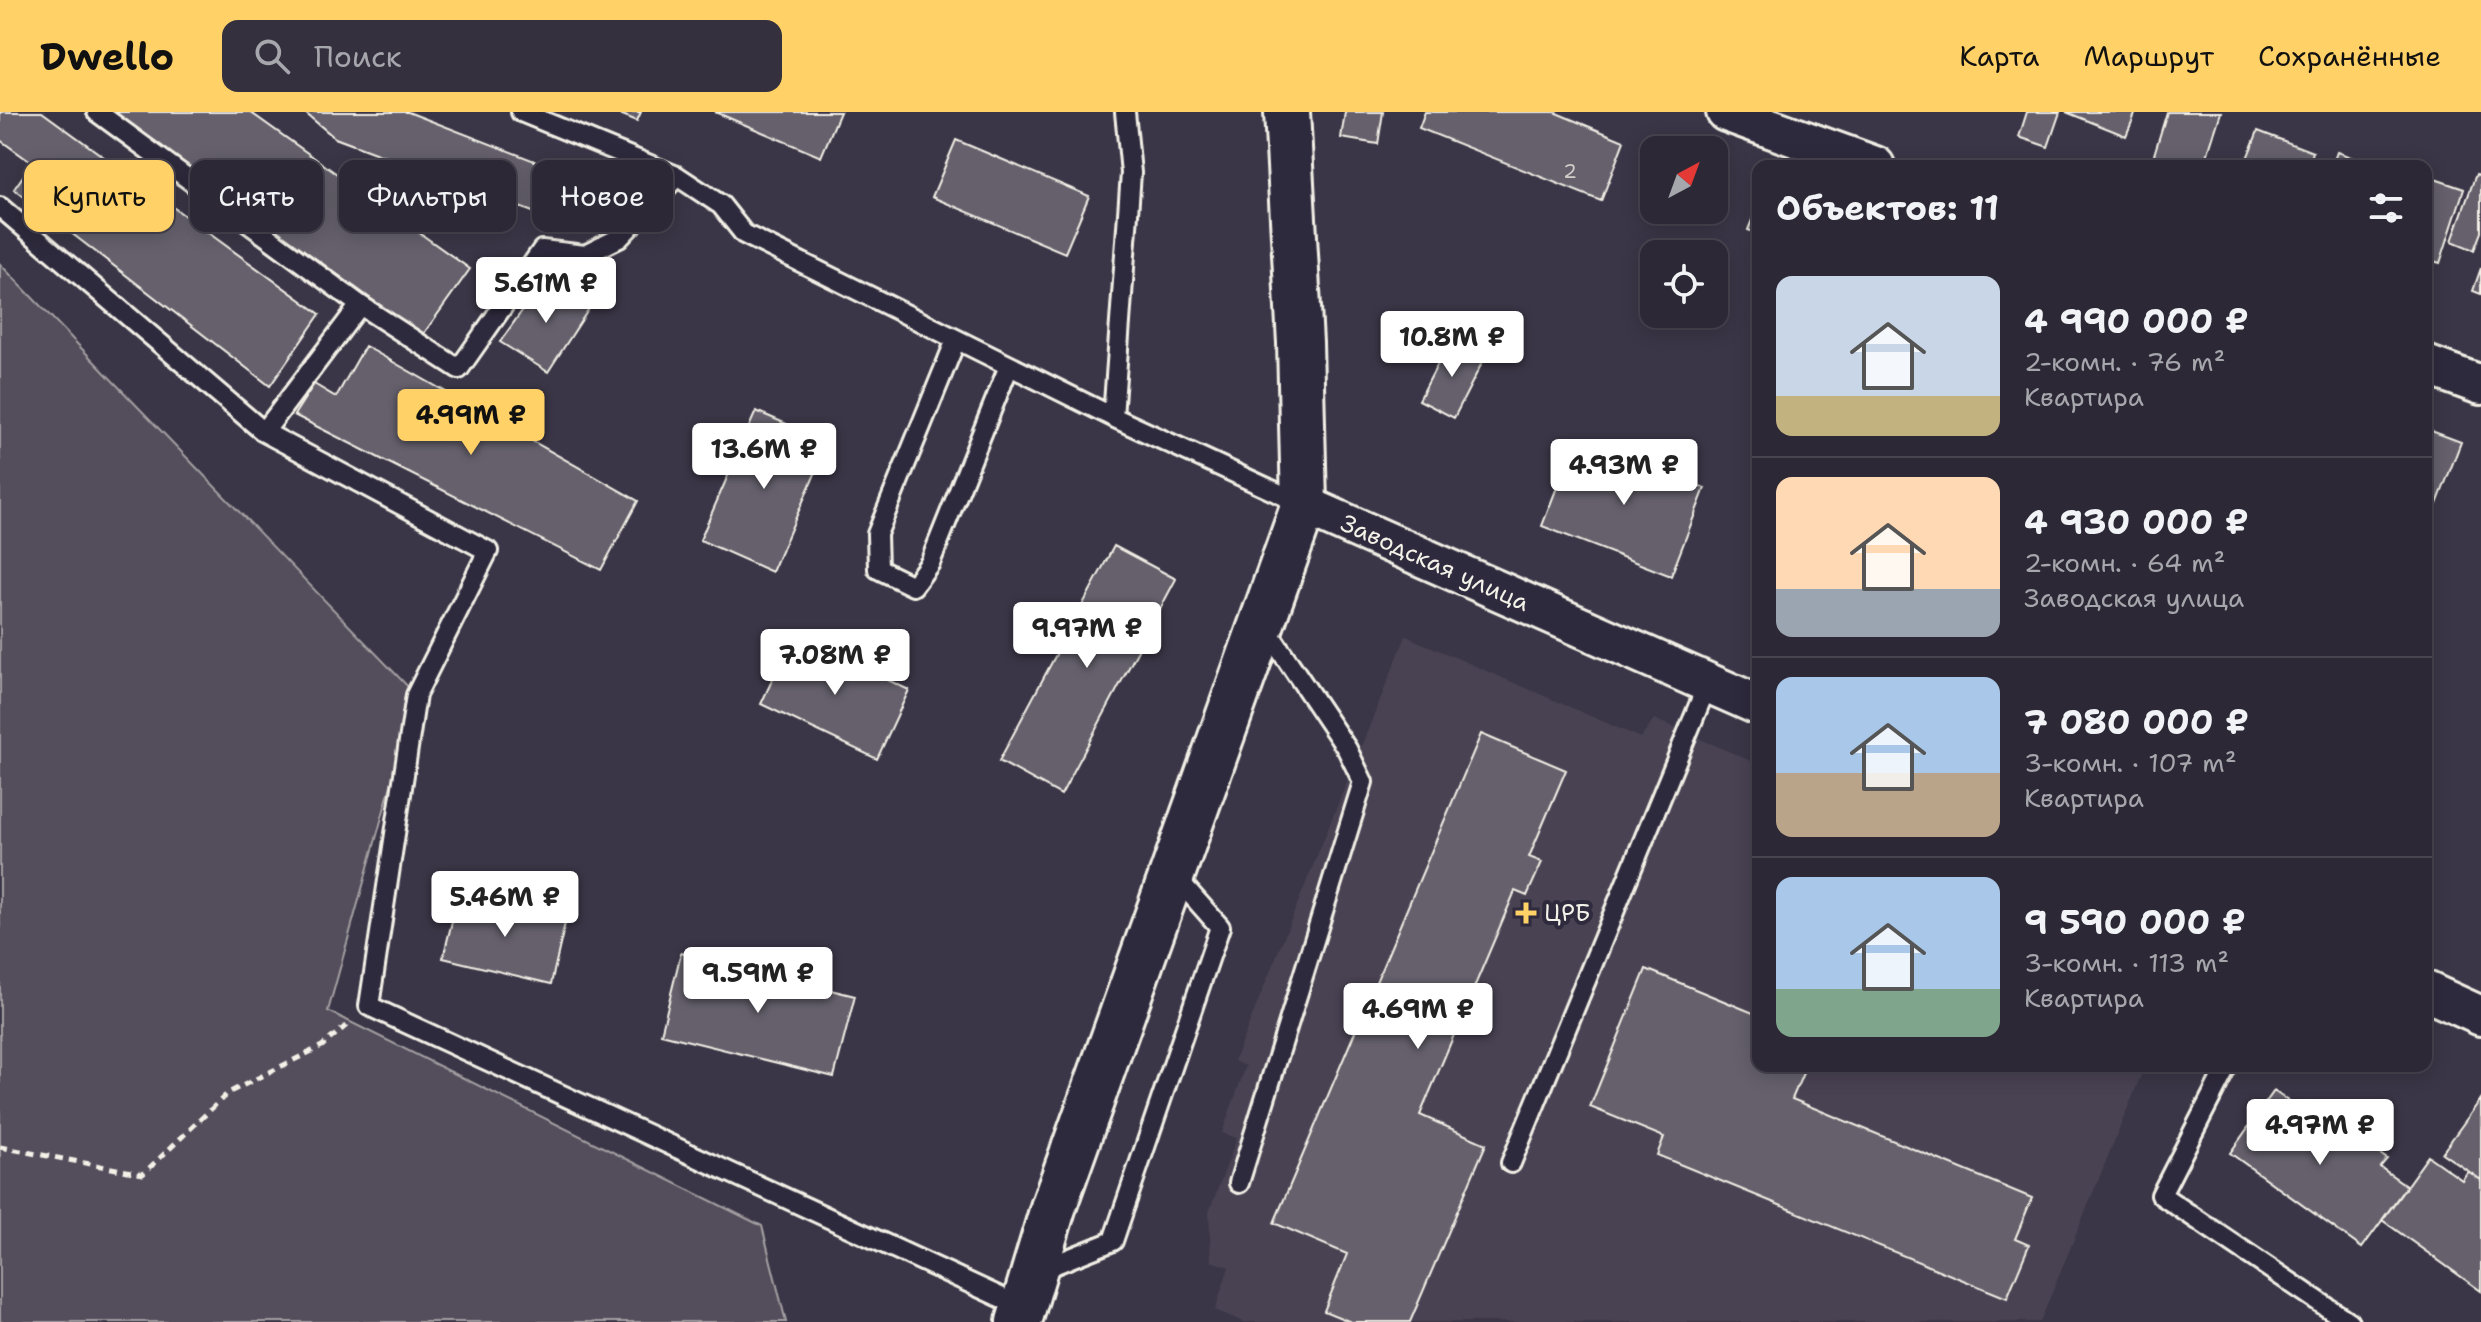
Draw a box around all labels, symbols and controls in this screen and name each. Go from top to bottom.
search box [222,20,782,92]
text: Dwello [40,31,174,82]
icon: search [250,34,294,78]
text: Поиск [314,36,402,77]
text: Карта [1959,37,2039,75]
text: Маршрут [2083,37,2214,75]
text: Сохранённые [2258,37,2441,75]
north arrow [1640,136,1728,224]
map controls [1640,136,1728,328]
house number: 2 [1563,158,1577,184]
chip: Купить [24,160,174,232]
chip: Снять [190,160,323,232]
chip: Фильтры [339,160,516,232]
chip: Новое [532,160,673,232]
text: Объектов: 11 [1776,185,1999,231]
icon: filters [2364,186,2408,230]
button: locate [1640,240,1728,328]
pin: 5.61M ₽ [472,257,620,325]
text: 5.61M ₽ [494,265,598,300]
text: 4 990 000 ₽ [2024,298,2249,344]
icon: home [1840,308,1936,404]
pin: 10.8M ₽ [1378,311,1526,379]
text: 10.8M ₽ [1399,319,1505,354]
text: 2-комн. · 76 m² [2024,344,2225,379]
text: Квартира [2024,379,2144,414]
pin: 4.99M ₽ [397,389,545,457]
text: 4.99M ₽ [416,397,526,432]
pin: 13.6M ₽ [690,423,838,491]
text: 13.6M ₽ [710,431,818,466]
pin: 4.93M ₽ [1550,439,1698,507]
text: 4.93M ₽ [1569,447,1679,482]
text: 4 930 000 ₽ [2024,499,2249,545]
street label: Заводская улица [1336,507,1534,619]
icon: home [1840,509,1936,605]
text: 2-комн. · 64 m² [2024,545,2226,580]
text: Заводская улица [2024,580,2244,615]
pin: 9.97M ₽ [1013,602,1161,670]
text: 9.97M ₽ [1031,610,1143,645]
pin: 7.08M ₽ [761,629,909,697]
text: 7.08M ₽ [779,637,891,672]
text: 7 080 000 ₽ [2024,699,2249,745]
icon: home [1840,709,1936,805]
text: 3-комн. · 107 m² [2024,745,2237,780]
text: Квартира [2024,780,2144,815]
pin: 5.46M ₽ [431,871,579,939]
text: 5.46M ₽ [449,879,561,914]
place label: ЦРБ [1544,897,1591,929]
text: 9 590 000 ₽ [2024,899,2246,945]
marker: ЦРБ [1515,902,1537,924]
icon: home [1840,909,1936,1005]
text: 3-комн. · 113 m² [2024,945,2229,980]
pin: 9.59M ₽ [684,947,832,1015]
text: 9.59M ₽ [701,955,815,990]
text: Квартира [2024,980,2144,1015]
pin: 4.69M ₽ [1344,983,1492,1051]
text: 4.69M ₽ [1362,991,1474,1026]
pin: 4.97M ₽ [2246,1099,2394,1167]
text: 4.97M ₽ [2265,1107,2375,1142]

